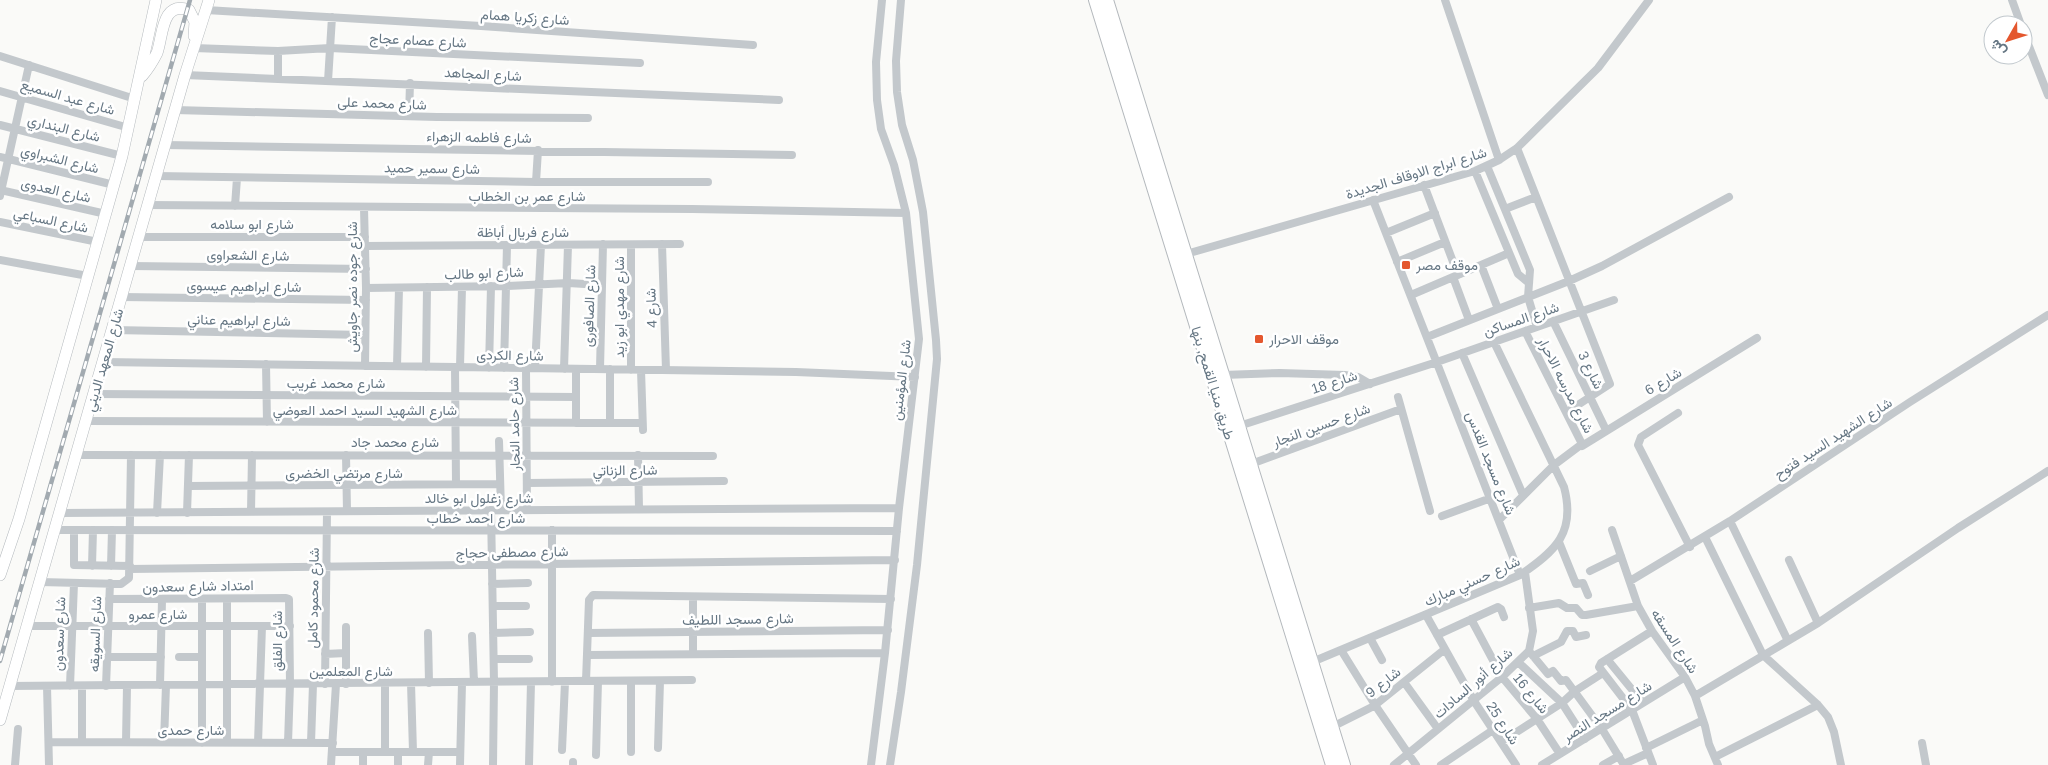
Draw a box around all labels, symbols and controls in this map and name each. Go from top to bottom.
street label: شارع زكريا همام [480,6,570,31]
north arrow [1983,15,2033,65]
street label: شارع عصام عجاج [369,29,467,54]
text: ش [1986,36,2010,60]
street label: شارع المجاهد [444,64,522,87]
street label: شارع عبد السميع [18,76,117,121]
street label: شارع محمد على [337,93,427,116]
street label: شارع البنداري [25,111,102,149]
street label: شارع فاطمه الزهراء [426,128,532,149]
street label: شارع الشبراوي [18,142,101,180]
street label: شارع ابراج الاوقاف الجديدة [1344,144,1489,205]
street label: شارع سمير حميد [384,159,480,180]
street label: شارع العدوى [19,174,92,209]
street label: شارع عمر بن الخطاب [469,188,585,207]
street label: شارع السباعي [11,204,90,240]
street label: شارع ابو سلامه [210,216,294,235]
street label: شارع جوده نصر جاويش [344,221,363,353]
street label: شارع فريال أباظة [477,224,569,243]
street label: شارع الشعراوى [206,246,290,267]
street label: شارع مهدي ابو زيد [611,256,631,358]
place label: موقف مصر [1415,257,1478,274]
marker: موقف مصر [1400,259,1412,271]
street label: شارع ابو طالب [444,264,524,285]
street label: شارع الصافورى [580,265,601,348]
street label: شارع ابراهيم عيسوى [186,277,302,298]
street label: شارع 4 [642,288,663,328]
street label: شارع المساكن [1481,299,1562,342]
street label: شارع المعهد الديني [82,307,130,415]
street label: شارع ابراهيم عناني [187,311,291,333]
street label: طريق منيا القمح, بنها [1185,324,1238,442]
place label: موقف الاحرار [1268,331,1339,348]
marker: موقف الاحرار [1253,333,1265,345]
street label: شارع مدرسه الاحرار [1532,333,1597,437]
street label: شارع المؤمنين [888,339,917,422]
street label: شارع الكردى [476,346,544,367]
street label: شارع 3 [1572,349,1607,393]
street label: شارع 6 [1642,364,1686,401]
street label: شارع 18 [1309,367,1360,400]
street label: شارع محمد غريب [287,375,385,394]
street label: شارع حامد النجار [505,377,526,472]
street label: شارع الشهيد السيد فتوح [1771,394,1896,485]
street label: شارع حسين النجار [1269,400,1373,453]
street label: شارع الشهيد السيد احمد العوضي [273,402,457,422]
street label: شارع مسجد القدس [1460,409,1519,518]
street label: شارع محمد جاد [351,434,439,453]
street label: شارع الزناتي [592,461,658,483]
street label: شارع مرتضي الخضرى [285,465,403,485]
street label: شارع زغلول ابو خالد [425,490,533,509]
street label: شارع احمد خطاب [427,510,525,529]
street label: شارع مصطفى حجاج [455,543,569,564]
street label: شارع محمود كامل [304,548,325,648]
street label: شارع حسني مبارك [1422,553,1524,613]
street label: امتداد شارع سعدون [142,577,254,598]
street label: شارع السويقه [86,596,107,672]
street label: شارع سعدون [50,597,71,671]
street label: شارع عمرو [129,606,187,625]
street label: شارع المسقه [1646,606,1702,678]
street label: شارع مسجد اللطيف [682,610,794,631]
street label: شارع الفلق [269,611,288,671]
street label: شارع أنور السادات [1430,644,1518,724]
street label: شارع المعلمين [309,663,393,682]
street label: شارع 9 [1362,663,1405,703]
street label: شارع 16 [1507,669,1552,718]
street label: شارع مسجد النصر [1559,677,1656,748]
street label: شارع 25 [1481,699,1523,749]
street label: شارع حمدى [158,722,224,741]

